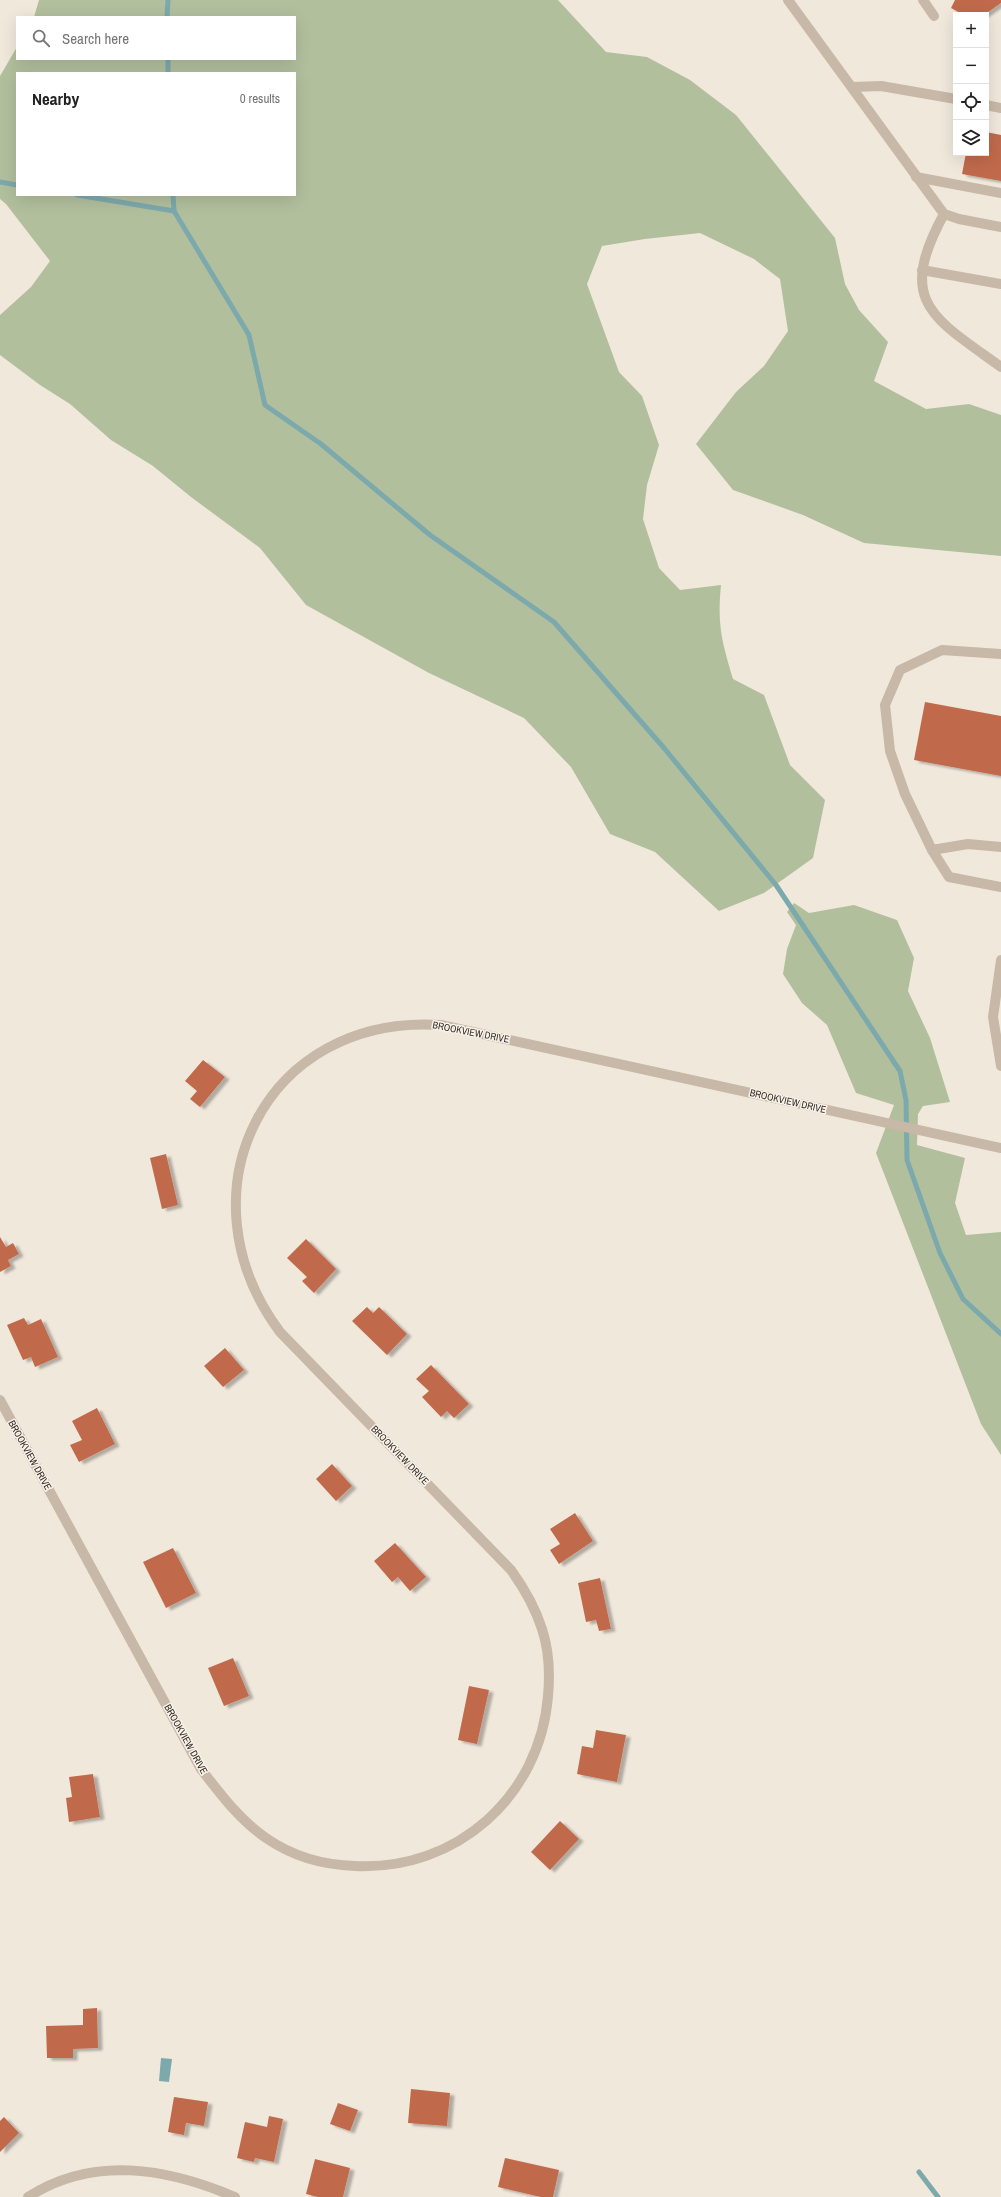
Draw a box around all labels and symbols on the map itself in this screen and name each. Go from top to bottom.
street label: BROOKVIEW DRIVE [432,1018,510,1046]
street label: BROOKVIEW DRIVE [749,1086,827,1116]
street label: BROOKVIEW DRIVE [5,1418,55,1492]
street label: BROOKVIEW DRIVE [368,1422,432,1488]
street label: BROOKVIEW DRIVE [161,1702,211,1776]

